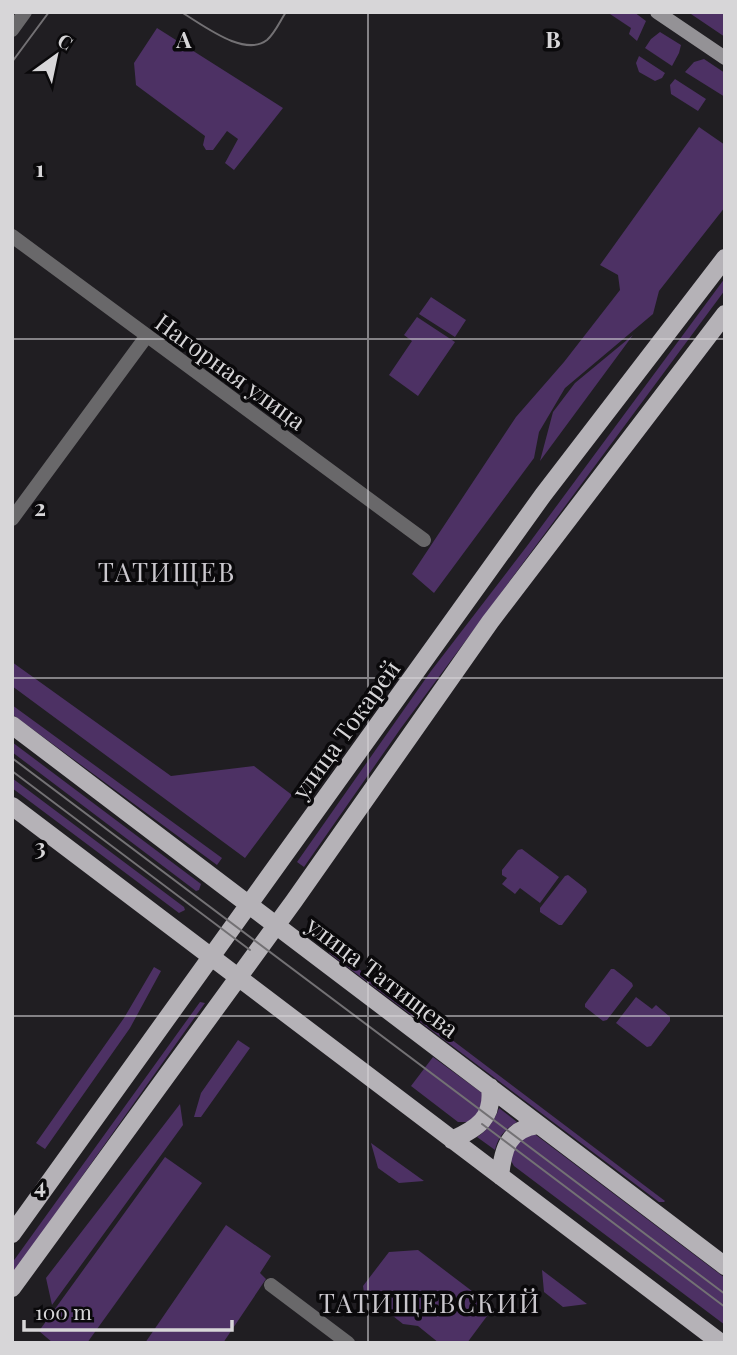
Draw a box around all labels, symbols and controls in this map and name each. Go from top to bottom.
north arrow [21,21,91,91]
text: A [175,23,192,54]
text: B [545,23,561,54]
text: С [53,26,79,55]
text: 1 [36,152,45,183]
street label: Нагорная улица [149,306,313,436]
text: 2 [34,491,46,522]
district label: ТАТИЩЕВ [98,554,236,589]
street label: улица Токарей [283,653,406,806]
text: 3 [34,830,46,861]
street label: улица Татищева [299,908,466,1044]
text: 4 [34,1169,46,1200]
district label: ТАТИЩЕВСКИЙ [319,1285,541,1320]
scale bar [24,1288,233,1332]
text: 100 m [35,1297,92,1325]

